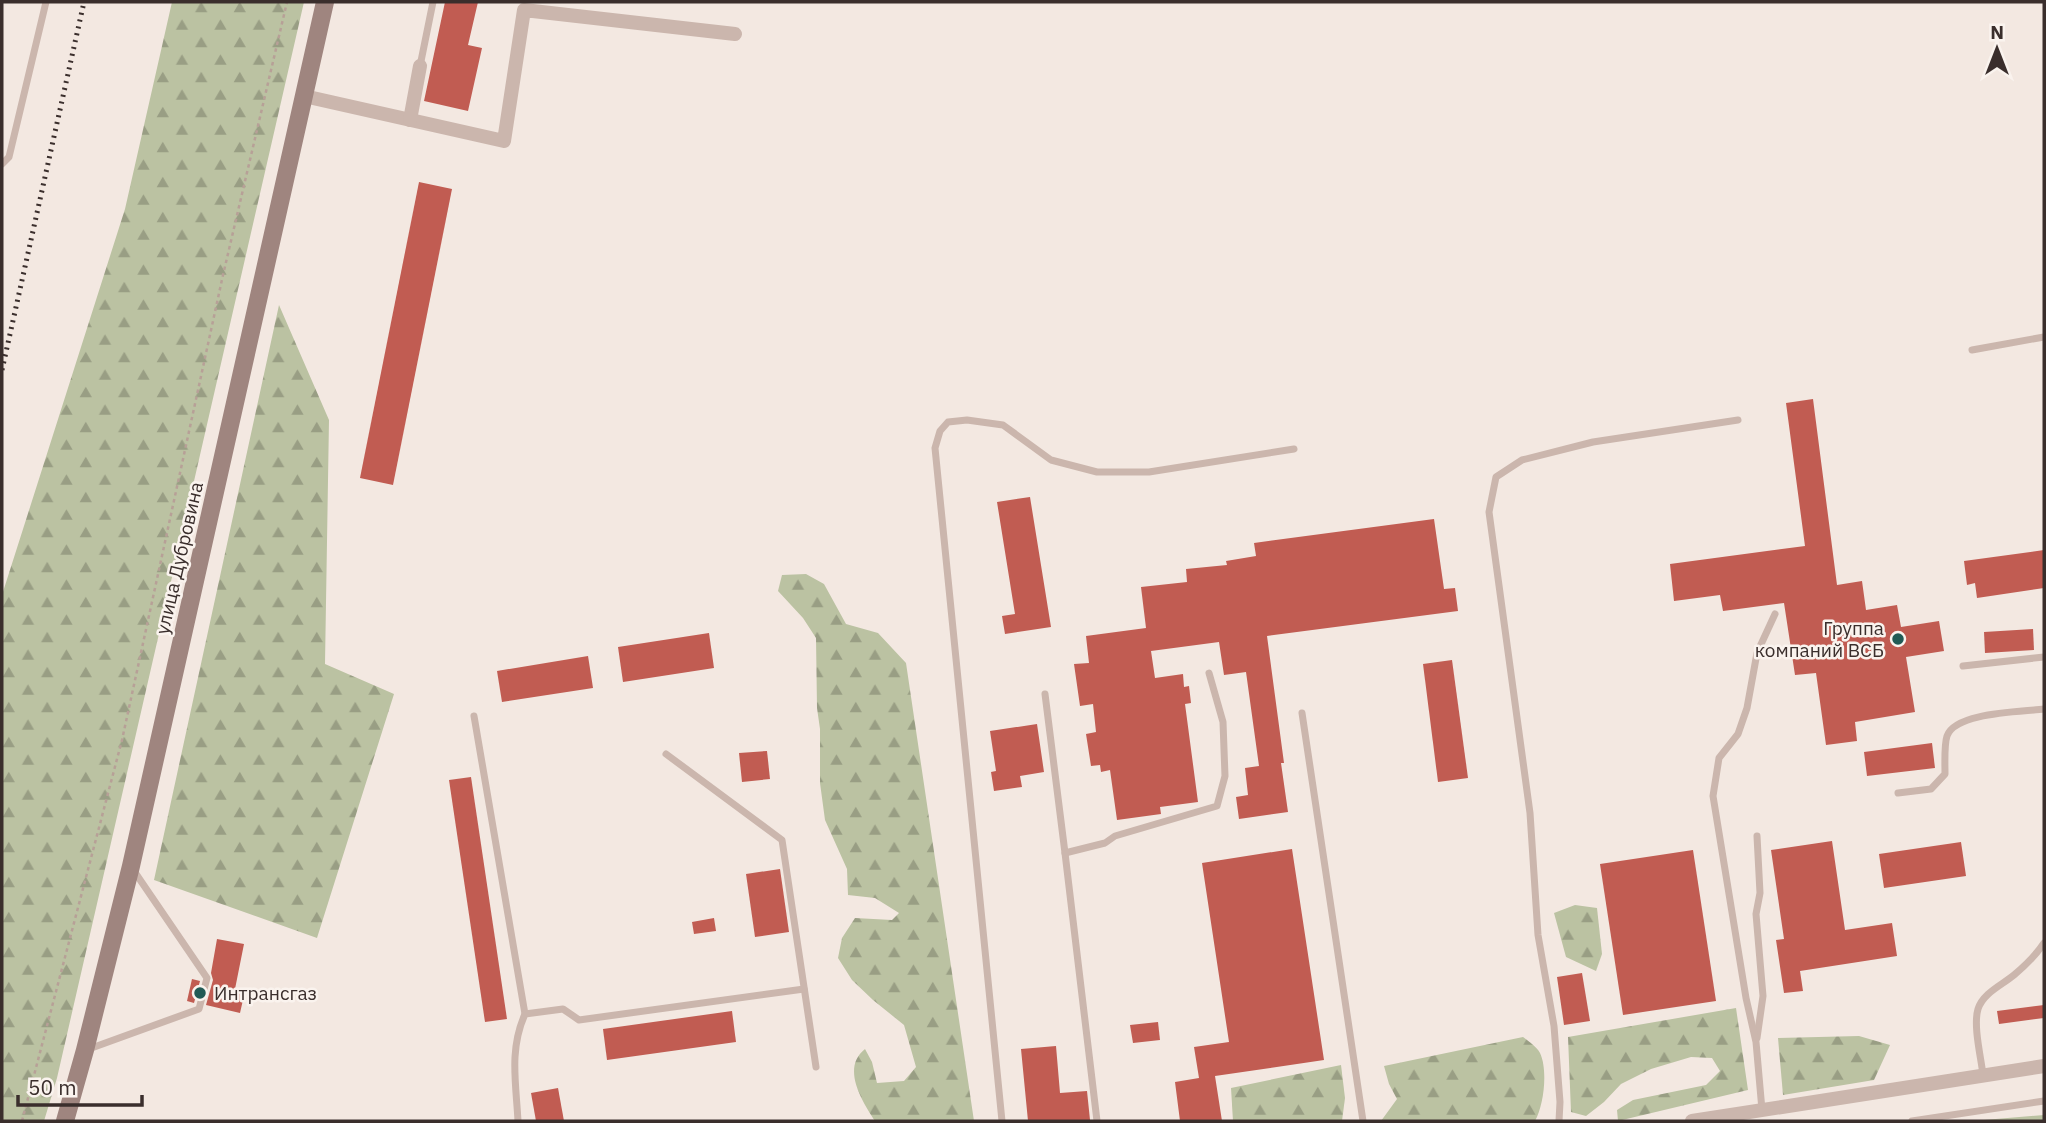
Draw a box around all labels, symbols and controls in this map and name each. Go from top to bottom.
north arrow [1962,14,2032,84]
text: N [1990,20,2004,44]
street label: улица Дубровина [150,479,208,637]
place label: Группа компаний ВСБ [1755,616,1884,662]
marker: Группа компаний ВСБ [1890,631,1906,647]
place label: Интрансгаз [214,981,317,1005]
marker: Интрансгаз [192,985,208,1001]
scale bar [18,1064,142,1108]
text: 50 m [28,1073,77,1101]

